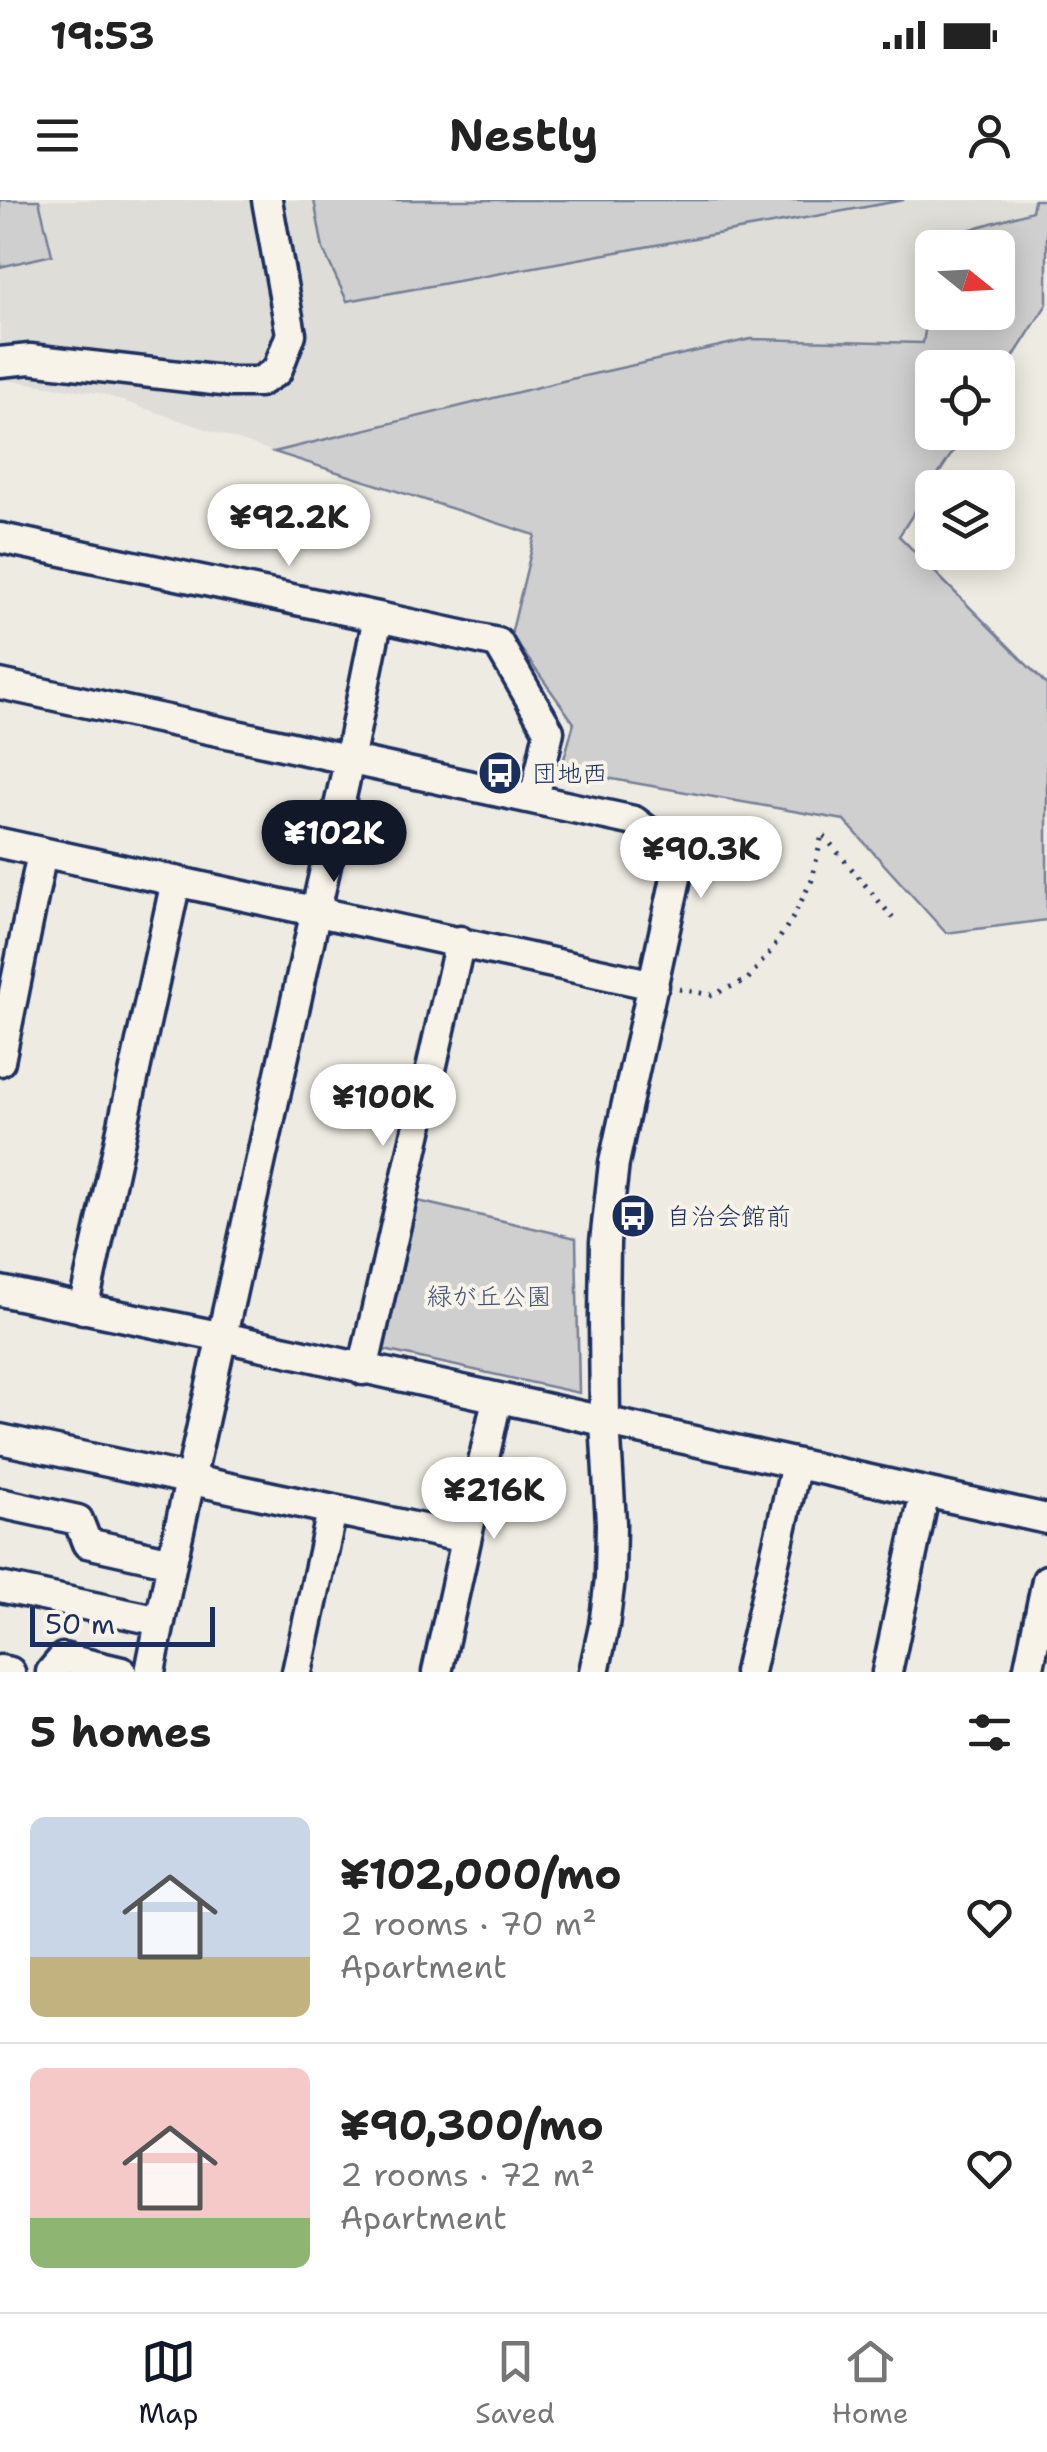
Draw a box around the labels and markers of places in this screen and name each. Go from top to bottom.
pin: ¥92.2K [208,484,370,569]
bus stop icon: 団地西 [477,750,523,796]
place label: 団地西 [532,756,607,790]
pin: ¥102K [264,800,404,885]
pin: ¥90.3K [620,816,782,901]
pin: ¥100K [313,1064,453,1149]
bus stop icon: 自治会館前 [610,1193,656,1239]
place label: 自治会館前 [666,1199,791,1233]
pin: ¥216K [424,1457,564,1542]

